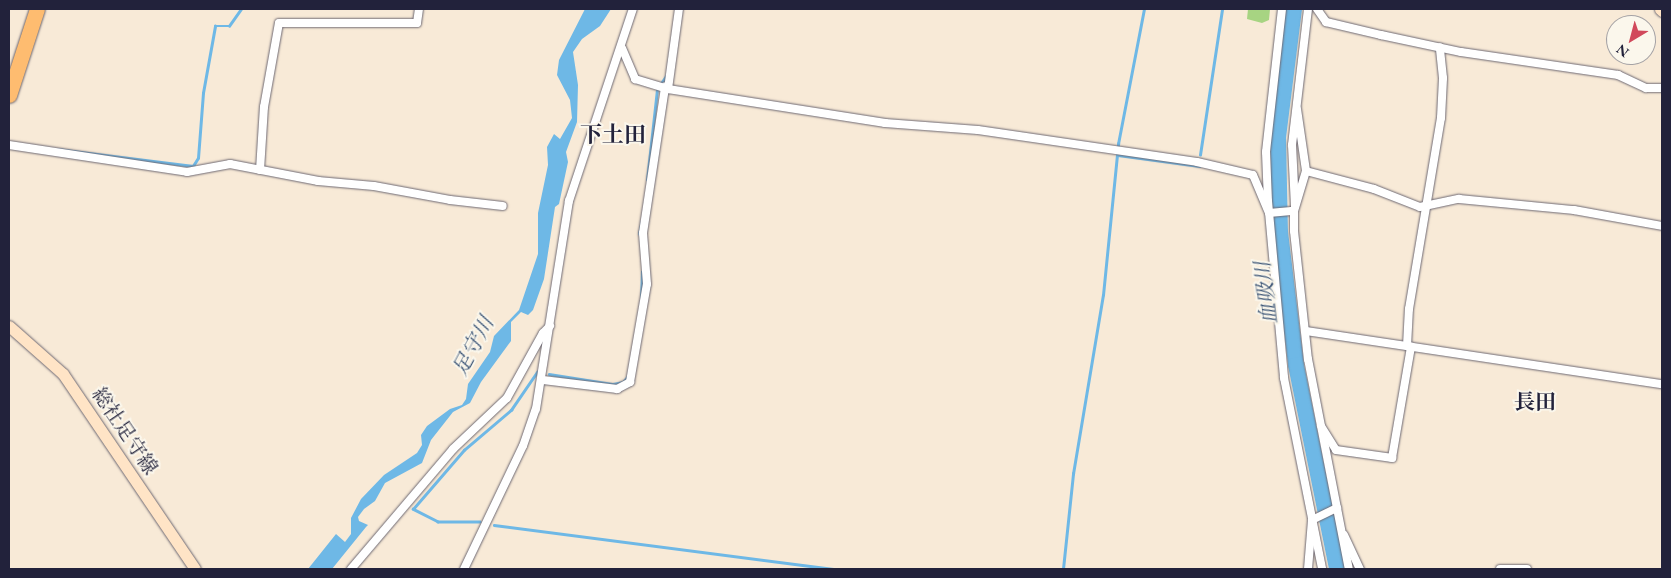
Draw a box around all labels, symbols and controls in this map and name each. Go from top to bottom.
north arrow [1606,15,1656,65]
text: N [1613,41,1633,62]
district label: 下土田 [580,122,646,148]
water label: 血吸川 [1250,260,1282,326]
water label: 足守川 [447,312,499,380]
street label: 総社足守線 [87,383,163,479]
district label: 長田 [1514,389,1556,415]

